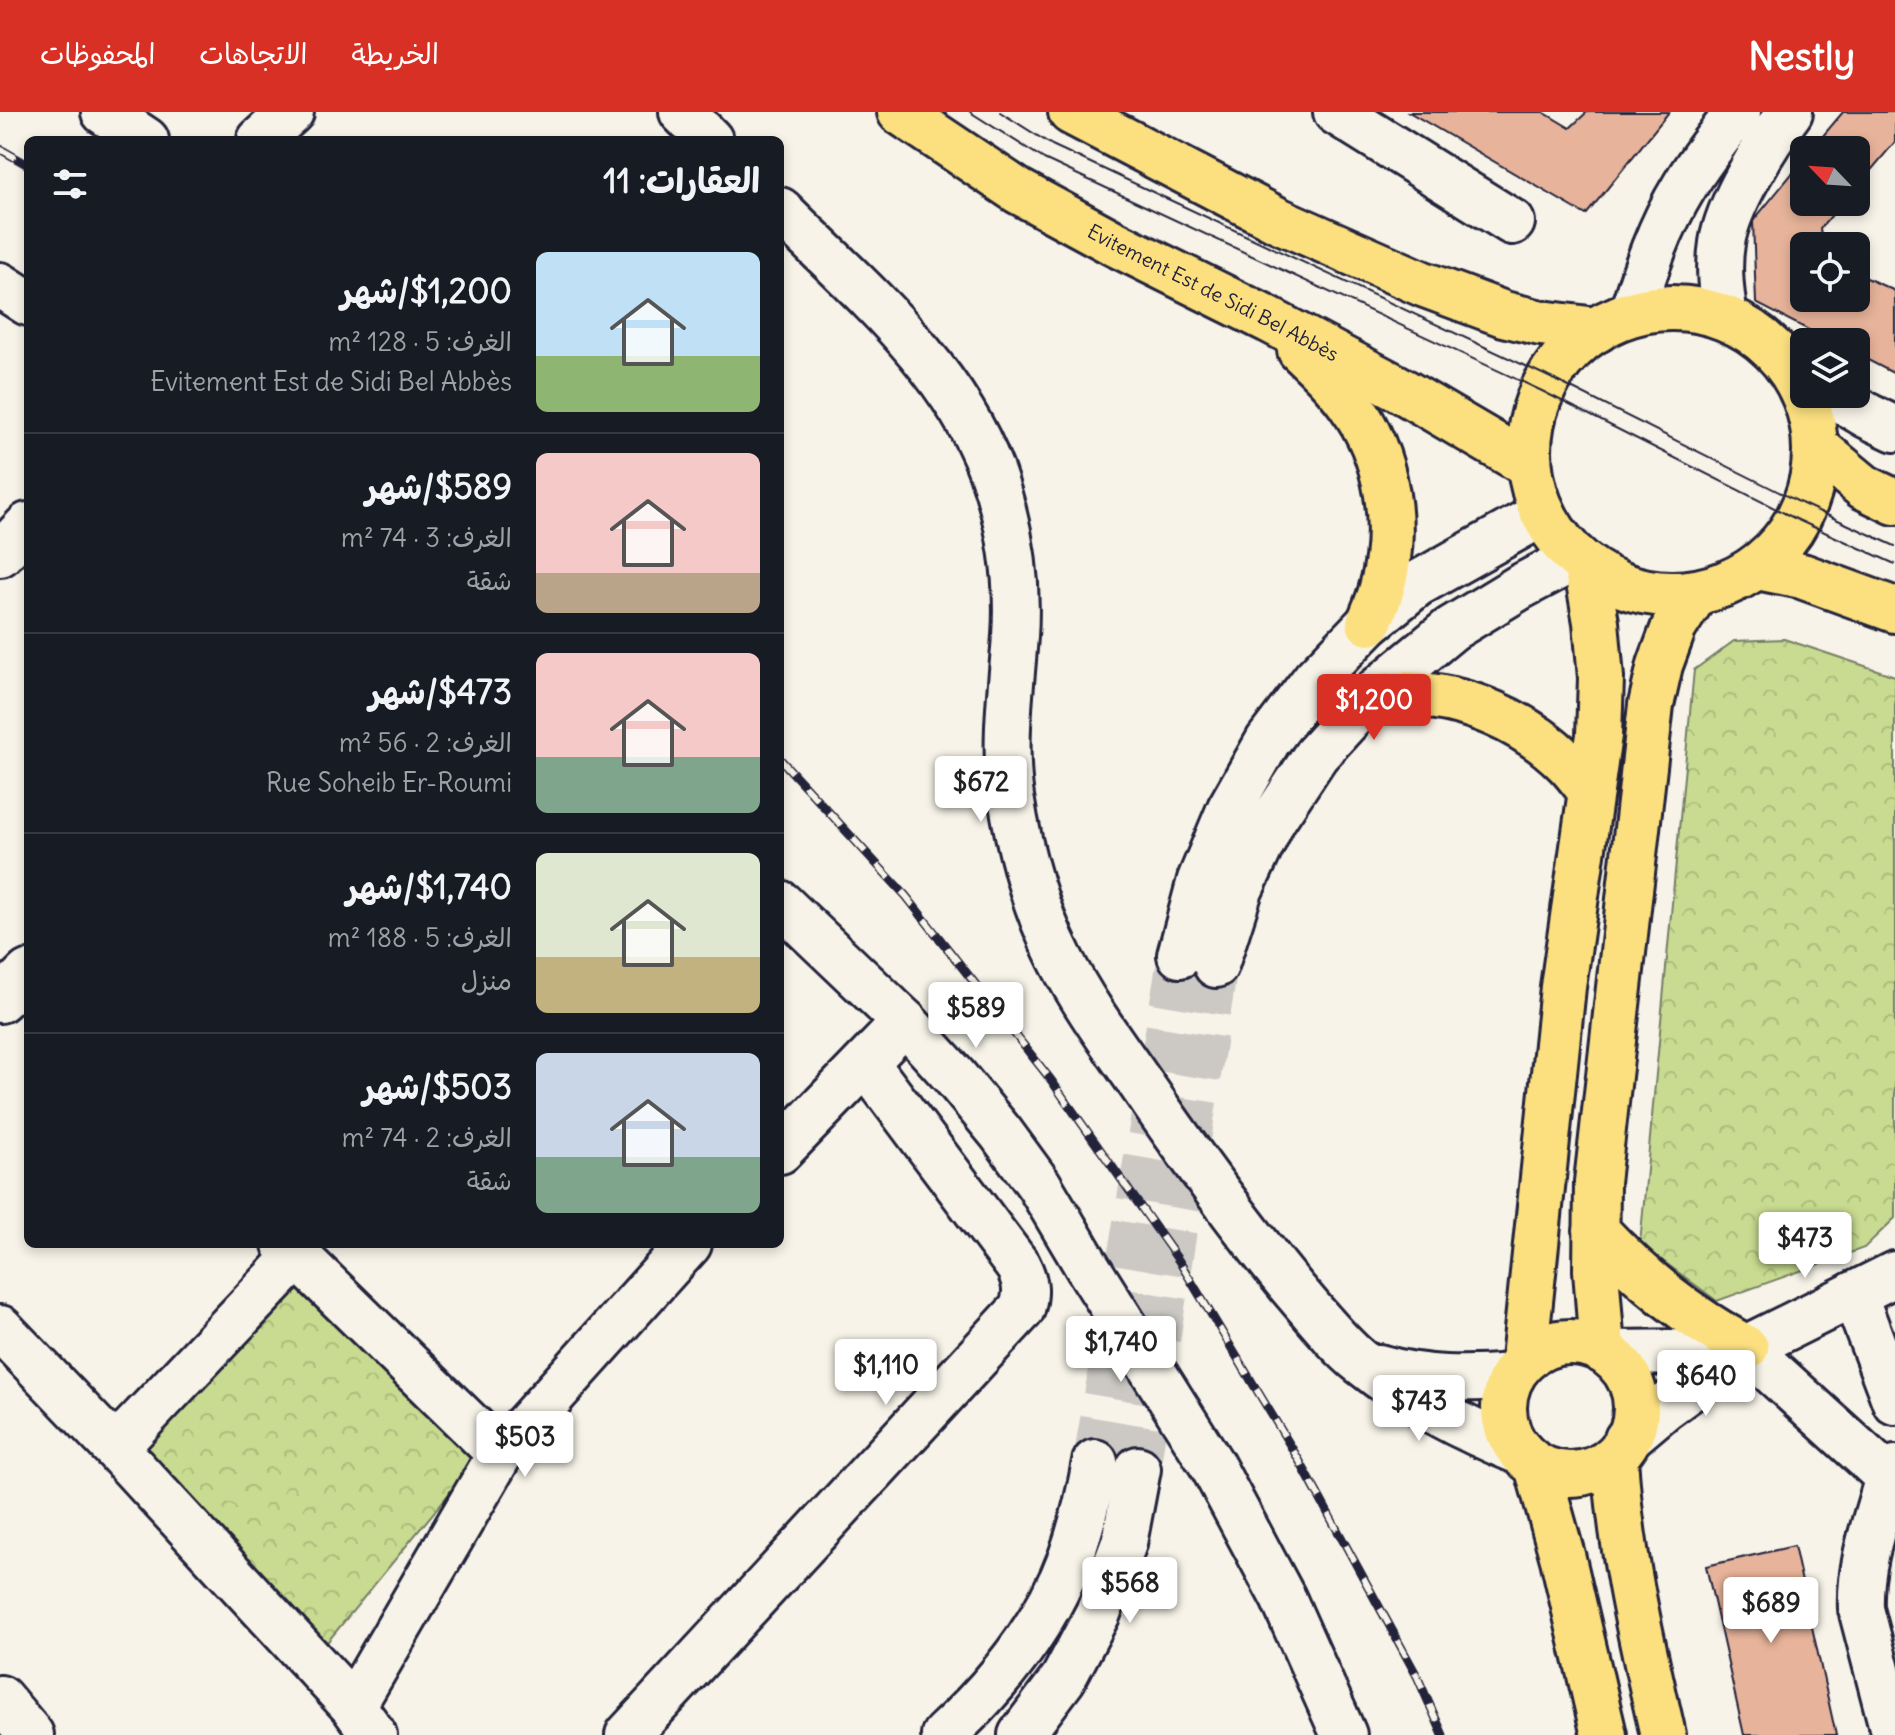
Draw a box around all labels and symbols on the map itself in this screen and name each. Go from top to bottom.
north arrow [1790,136,1870,216]
street label: Evitement Est de Sidi Bel Abbès [1083,218,1343,367]
pin: $1,200 [1309,674,1439,742]
pin: $672 [934,756,1028,824]
pin: $589 [929,982,1023,1050]
pin: $473 [1758,1212,1852,1280]
pin: $1,740 [1056,1316,1186,1384]
pin: $1,110 [821,1339,951,1407]
pin: $640 [1659,1350,1753,1418]
pin: $743 [1372,1375,1466,1443]
pin: $503 [478,1411,572,1479]
pin: $568 [1083,1557,1177,1625]
pin: $689 [1724,1577,1818,1645]

